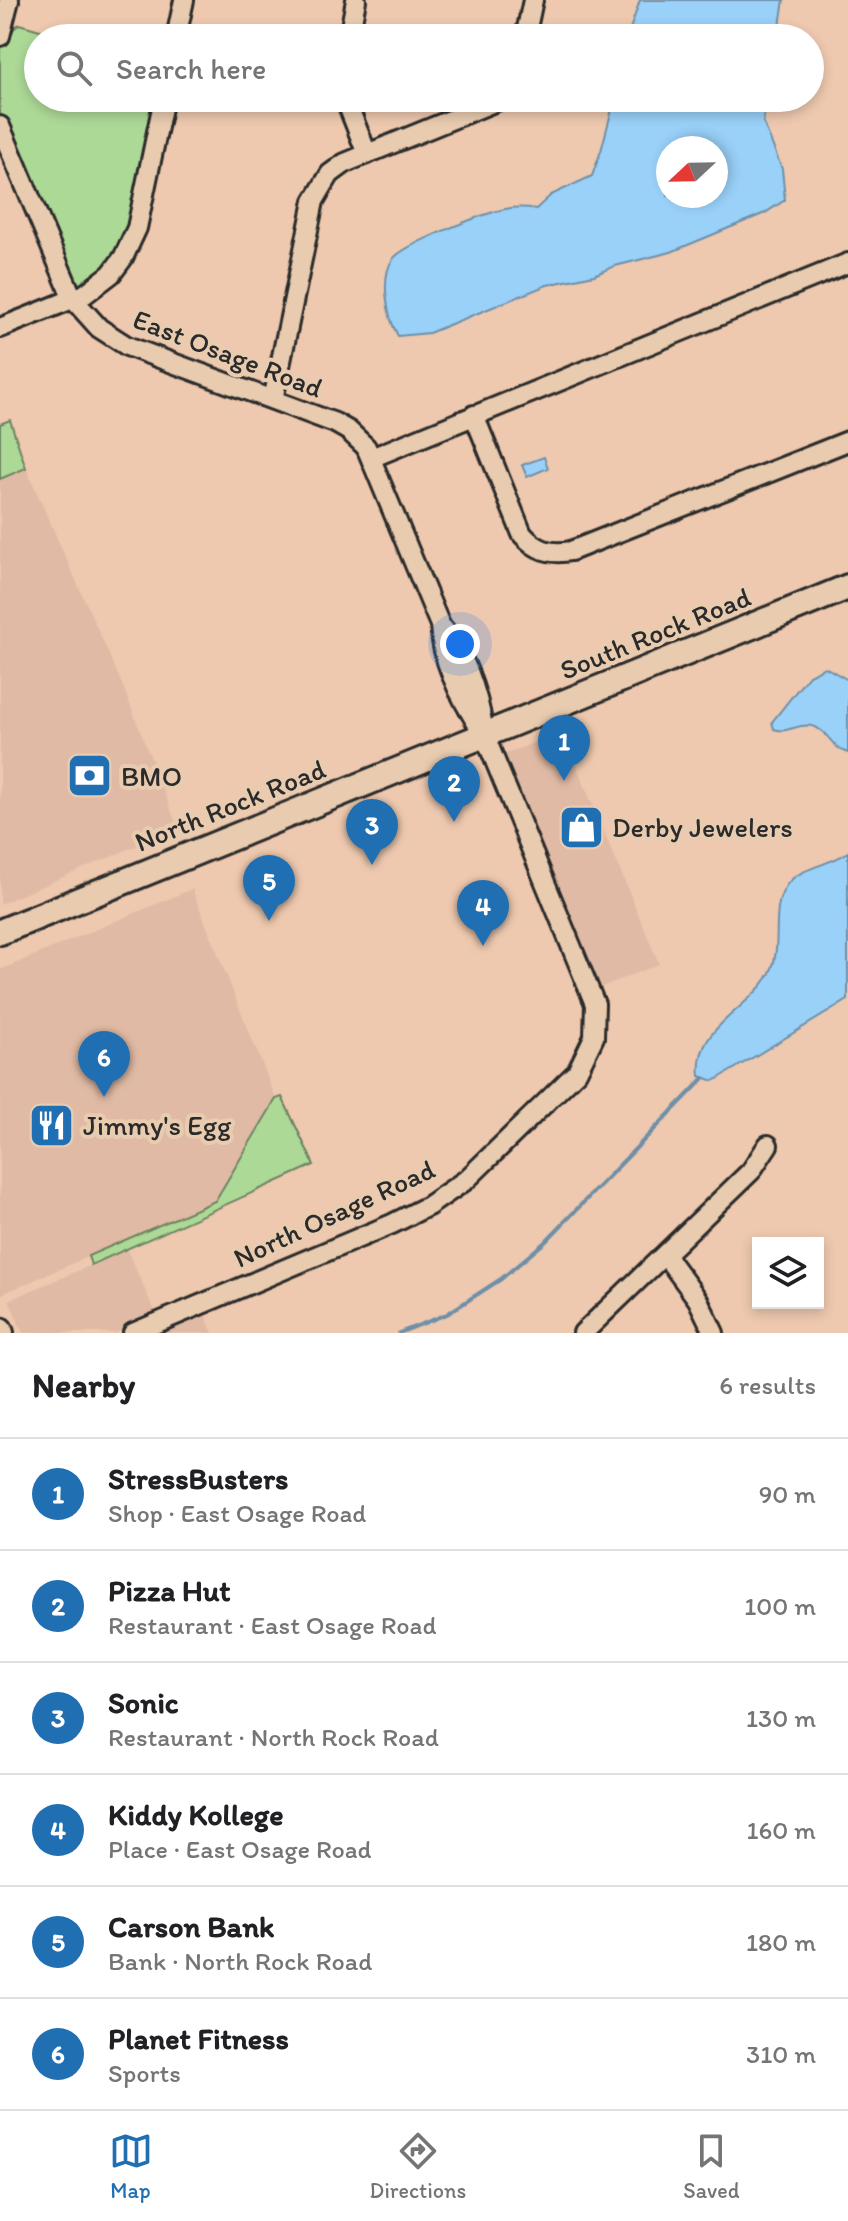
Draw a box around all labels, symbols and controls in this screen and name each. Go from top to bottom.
search box [24,24,824,112]
icon: search [52,46,96,90]
text: Search here [116,50,266,87]
north arrow [656,136,728,208]
street label: East Osage Road [129,301,327,405]
street label: South Rock Road [555,579,755,687]
your location [440,624,480,664]
pin: 1 [538,715,590,781]
street label: North Rock Road [130,751,330,859]
bank icon: BMO [66,752,114,800]
pin: 2 [428,756,480,822]
place label: BMO [121,759,182,793]
pin: 3 [346,799,398,865]
shop icon: Derby Jewelers [557,803,605,851]
place label: Derby Jewelers [612,810,793,844]
pin: 5 [243,855,295,921]
pin: 4 [457,880,509,946]
pin: 6 [78,1031,130,1097]
restaurant icon: Jimmy's Egg [28,1101,76,1149]
place label: Jimmy's Egg [83,1108,232,1142]
street label: North Osage Road [228,1151,440,1275]
map controls [752,1237,824,1309]
button: layers [752,1237,824,1309]
text: Nearby [32,1365,135,1406]
text: 6 results [719,1369,816,1401]
text: StressBusters [108,1460,288,1497]
text: 1 [52,1478,64,1510]
text: 90 m [759,1478,816,1510]
text: Shop · East Osage Road [108,1497,366,1529]
text: Pizza Hut [108,1572,231,1609]
text: 2 [51,1590,65,1622]
text: 100 m [744,1590,816,1622]
text: Restaurant · East Osage Road [108,1609,436,1641]
text: Sonic [108,1684,179,1721]
text: 3 [51,1702,65,1734]
text: 130 m [746,1702,816,1734]
text: Restaurant · North Rock Road [108,1721,439,1753]
text: Kiddy Kollege [108,1796,284,1833]
text: 4 [50,1814,66,1846]
text: 160 m [746,1814,816,1846]
text: Place · East Osage Road [108,1833,371,1865]
text: Carson Bank [108,1908,274,1945]
text: 5 [51,1926,65,1958]
text: 180 m [746,1926,816,1958]
text: Bank · North Rock Road [108,1945,372,1977]
text: Planet Fitness [108,2020,289,2057]
text: 6 [51,2038,65,2070]
text: 310 m [746,2038,816,2070]
text: Sports [108,2057,181,2089]
tab: Map [109,2129,153,2204]
tab: Directions [370,2129,466,2204]
tab: Saved [683,2129,739,2204]

